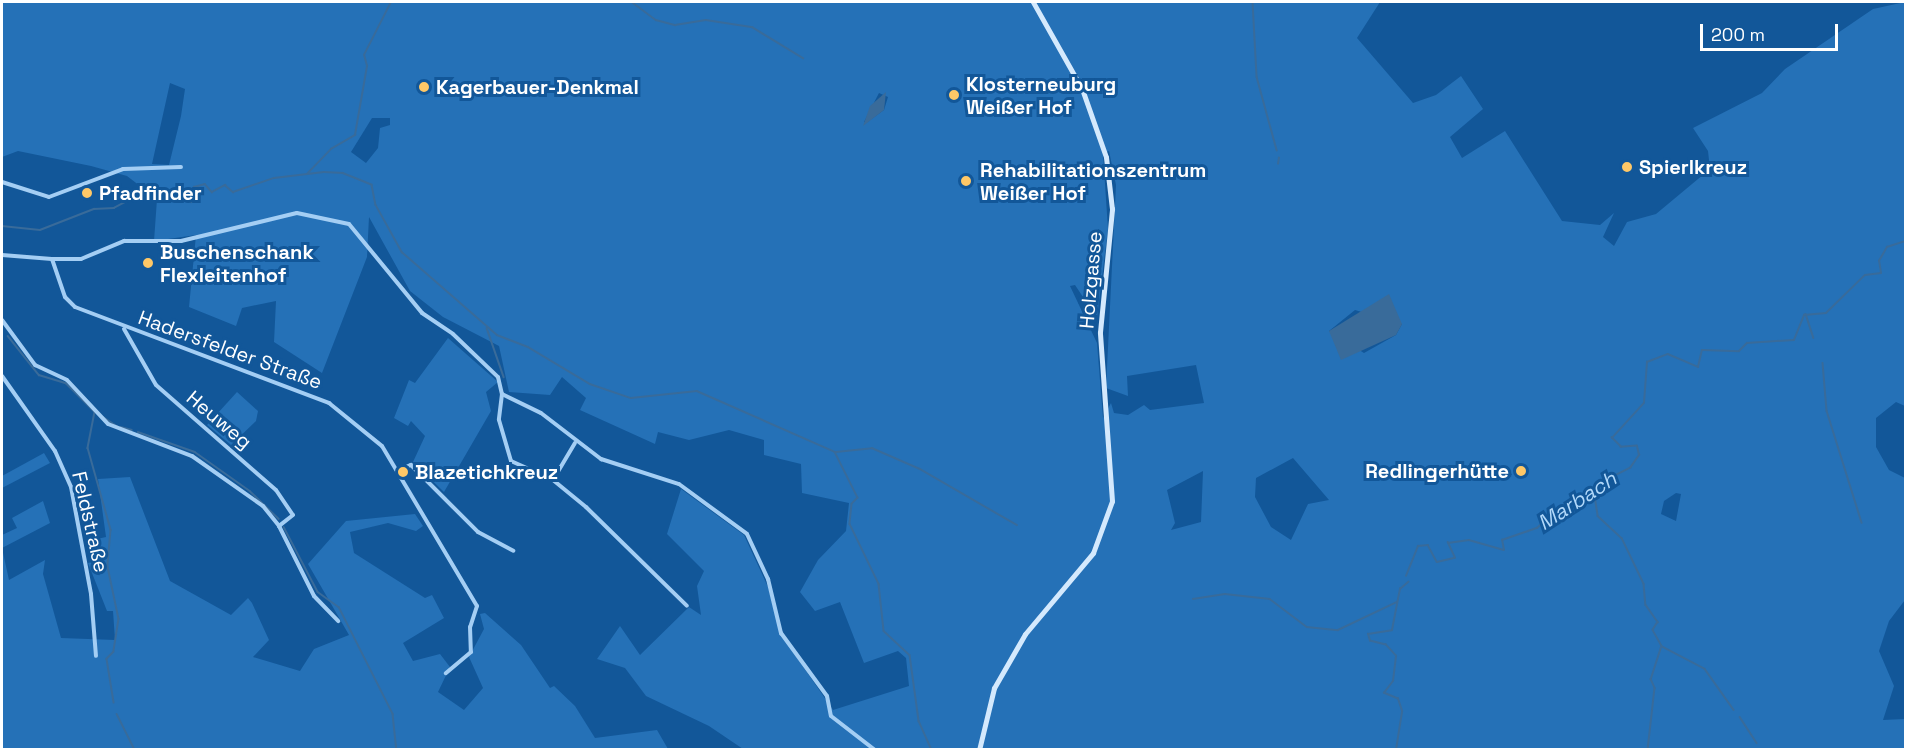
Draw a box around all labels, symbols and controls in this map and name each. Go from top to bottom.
scale bar [1703,12,1841,50]
text: 200 m [1711,23,1765,46]
place label: Klosterneuburg Weißer Hof [966,72,1116,119]
place label: Kagerbauer-Denkmal [436,75,639,99]
marker: Kagerbauer-Denkmal [417,80,431,94]
marker: Klosterneuburg Weißer Hof [947,88,961,102]
place label: Spierlkreuz [1639,155,1747,179]
place label: Rehabilitationszentrum Weißer Hof [980,158,1206,205]
marker: Spierlkreuz [1620,160,1634,174]
marker: Rehabilitationszentrum Weißer Hof [957,172,975,190]
place label: Pfadfinder [99,181,202,205]
marker: Pfadfinder [80,186,94,200]
street label: Holzgasse [1075,230,1107,330]
place label: Buschenschank Flexleitenhof [160,240,314,287]
marker: Buschenschank Flexleitenhof [141,256,155,270]
street label: Hadersfelder Straße [135,306,325,394]
street label: Heuweg [182,386,256,454]
place label: Redlingerhütte [1365,459,1509,483]
place label: Blazetichkreuz [415,460,558,484]
marker: Redlingerhütte [1514,464,1528,478]
marker: Blazetichkreuz [396,465,410,479]
water label: Marbach [1533,466,1621,536]
street label: Feldstraße [67,469,113,575]

